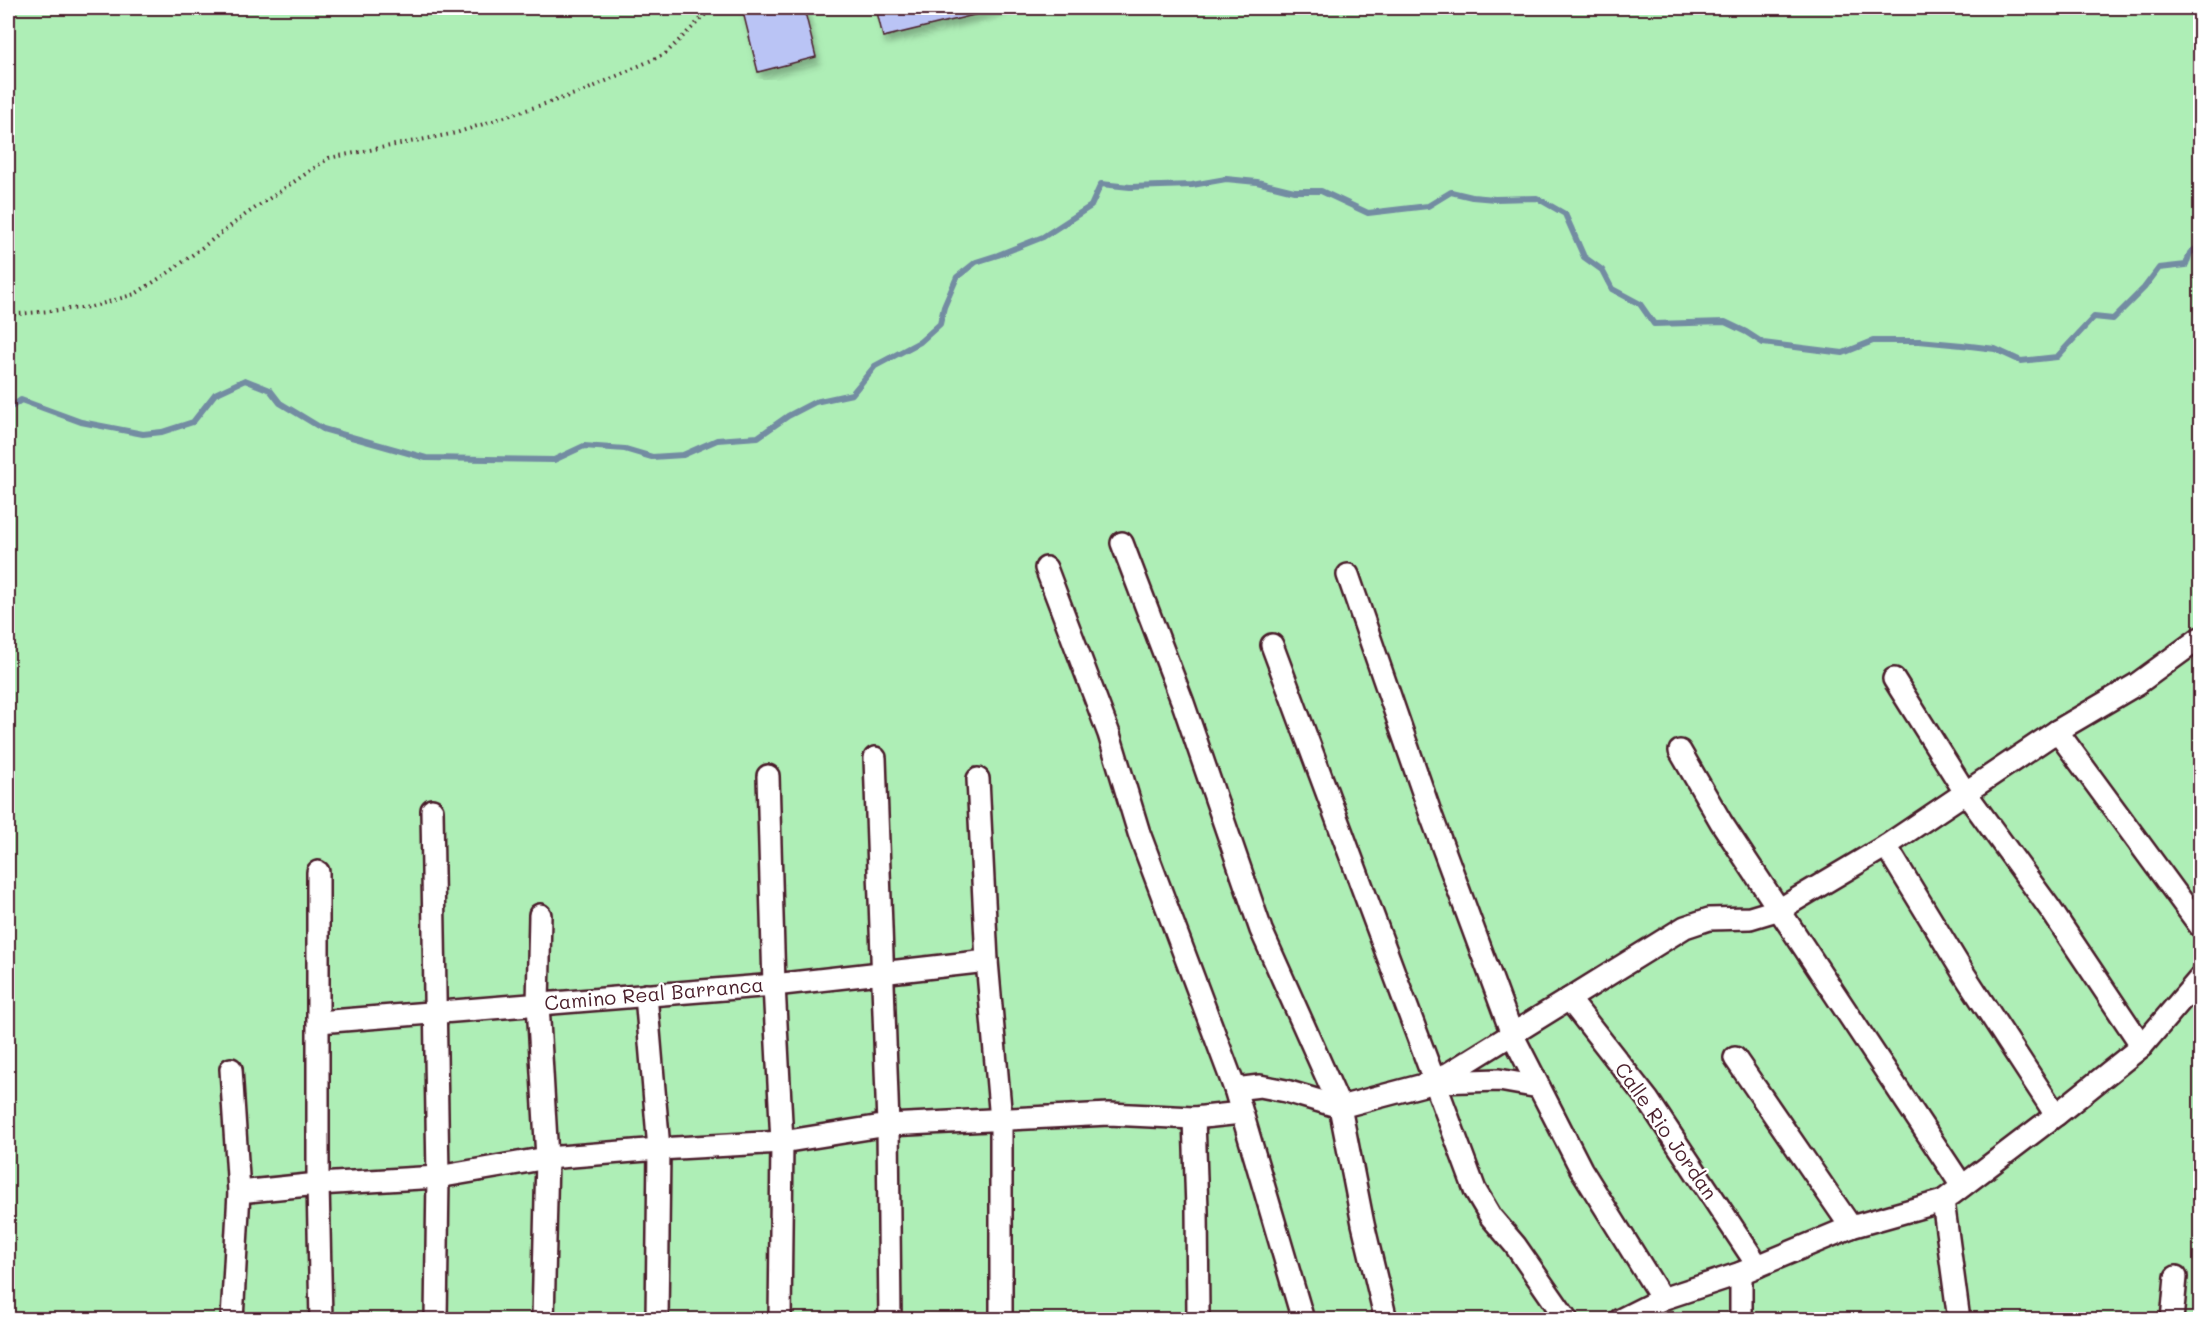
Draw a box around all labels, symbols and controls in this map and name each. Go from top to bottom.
street label: Camino Real Barranca [543,970,765,1016]
street label: Calle Rio Jordan [1610,1057,1724,1204]

